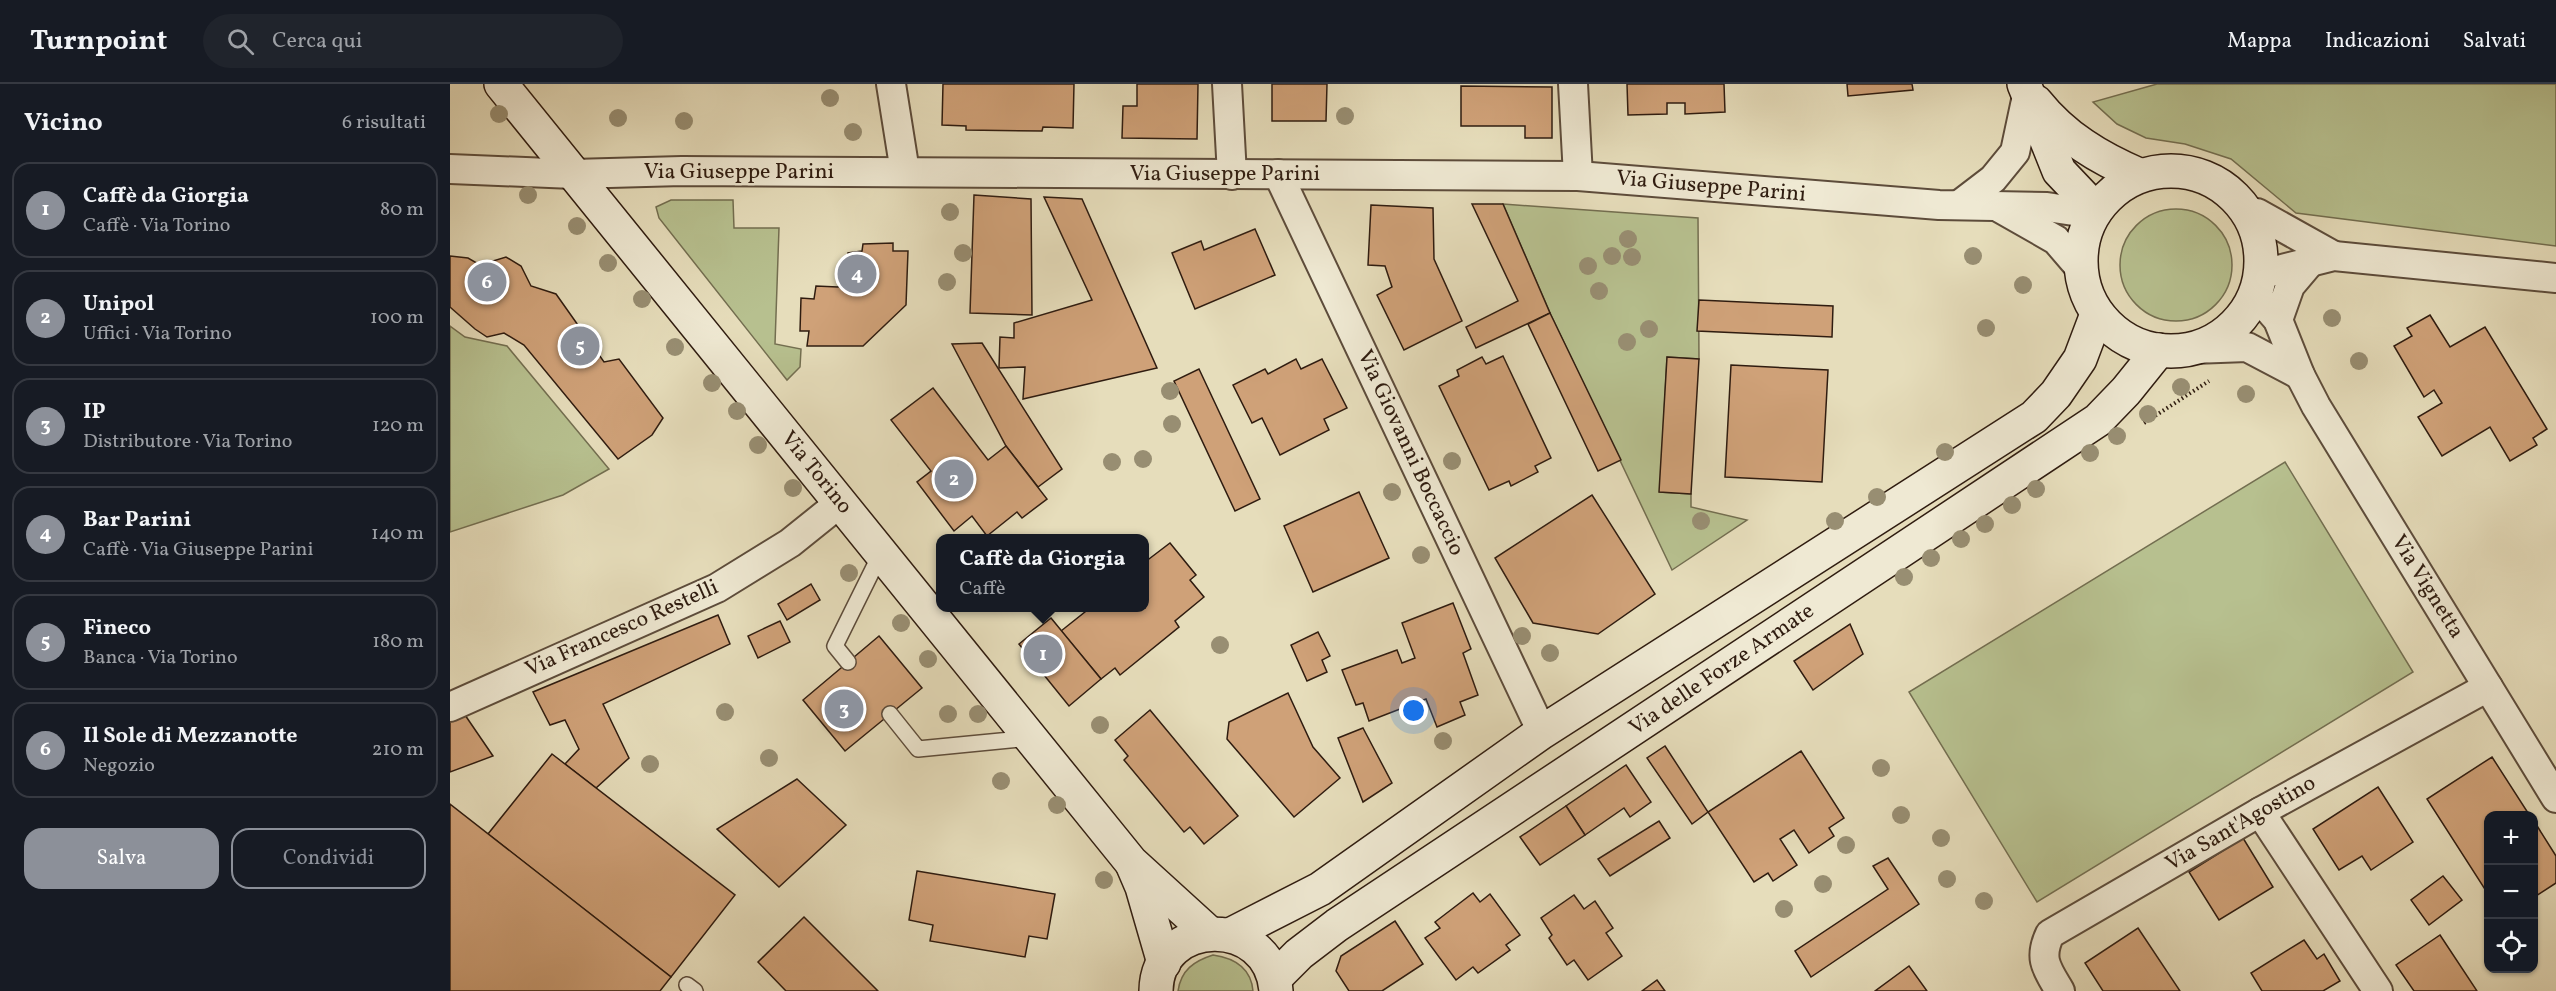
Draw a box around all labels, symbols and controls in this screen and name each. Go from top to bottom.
search box [203,14,623,68]
text: Turnpoint [30,22,167,61]
icon: search [224,25,257,58]
text: Cerca qui [272,26,362,57]
text: Mappa [2227,27,2292,56]
text: Indicazioni [2325,27,2430,56]
text: Salvati [2463,27,2526,56]
text: Vicino [24,105,103,141]
text: 6 risultati [342,109,426,137]
street label: Via Giuseppe Parini [644,157,834,188]
street label: Via Giuseppe Parini [1130,159,1320,190]
street label: Via Giuseppe Parini [1615,163,1807,211]
text: Caffè da Giorgia [83,181,249,212]
text: 1 [41,196,50,224]
text: 80 m [380,196,424,224]
text: Caffè · Via Torino [83,212,230,240]
pin: 4 [838,252,876,297]
pin: 6 [468,260,507,304]
text: Unipol [83,289,154,320]
text: 2 [40,304,51,332]
text: 100 m [370,304,424,332]
text: Uffici · Via Torino [83,320,232,348]
pin: 5 [560,324,600,368]
street label: Via Giovanni Boccaccio [1349,345,1471,561]
text: IP [83,397,105,428]
text: 3 [40,412,51,440]
text: 120 m [372,412,424,440]
street label: Via Torino [773,425,859,521]
text: Distributore · Via Torino [83,428,292,456]
pin: 2 [934,456,974,502]
text: Bar Parini [83,505,191,536]
text: 4 [39,520,52,548]
text: 140 m [371,520,424,548]
street label: Via Vignetta [2383,529,2471,645]
popup [936,534,1149,612]
text: Caffè · Via Giuseppe Parini [83,536,313,564]
text: Caffè da Giorgia [959,544,1126,575]
street label: Via Francesco Restelli [520,572,724,686]
text: Caffè [959,575,1006,603]
street label: Via delle Forze Armate [1623,596,1821,744]
text: Fineco [83,613,151,644]
text: 5 [41,628,50,656]
text: 180 m [372,628,424,656]
pin: 1 [1024,632,1062,676]
text: Banca · Via Torino [83,644,238,672]
pin: 3 [824,686,864,732]
your location [1399,696,1428,725]
text: Il Sole di Mezzanotte [83,721,298,752]
text: 6 [40,736,51,764]
text: 210 m [372,736,424,764]
text: Negozio [83,752,155,780]
street label: Via Sant'Agostino [2160,768,2322,880]
map controls [2484,811,2538,973]
button: + [2484,811,2538,865]
button: Salva [24,828,219,889]
button: Condividi [231,828,426,889]
button: − [2484,865,2538,919]
button: locate [2484,919,2538,973]

